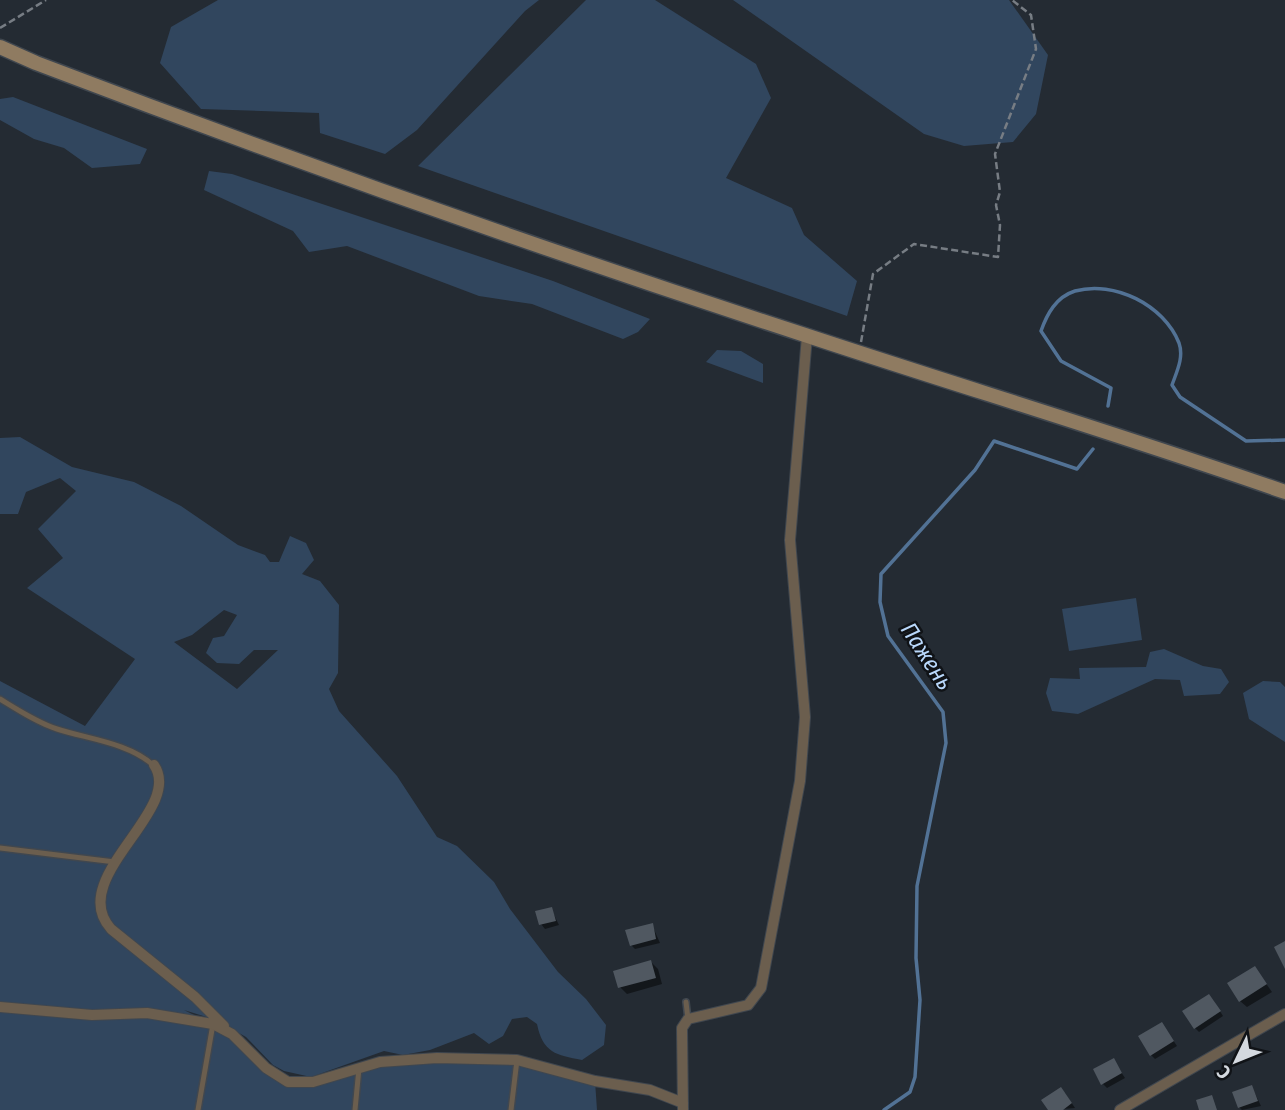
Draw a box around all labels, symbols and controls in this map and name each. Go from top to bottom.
water label: Пажень [895,617,959,695]
north arrow [1201,1026,1271,1096]
text: С [1212,1061,1236,1084]

